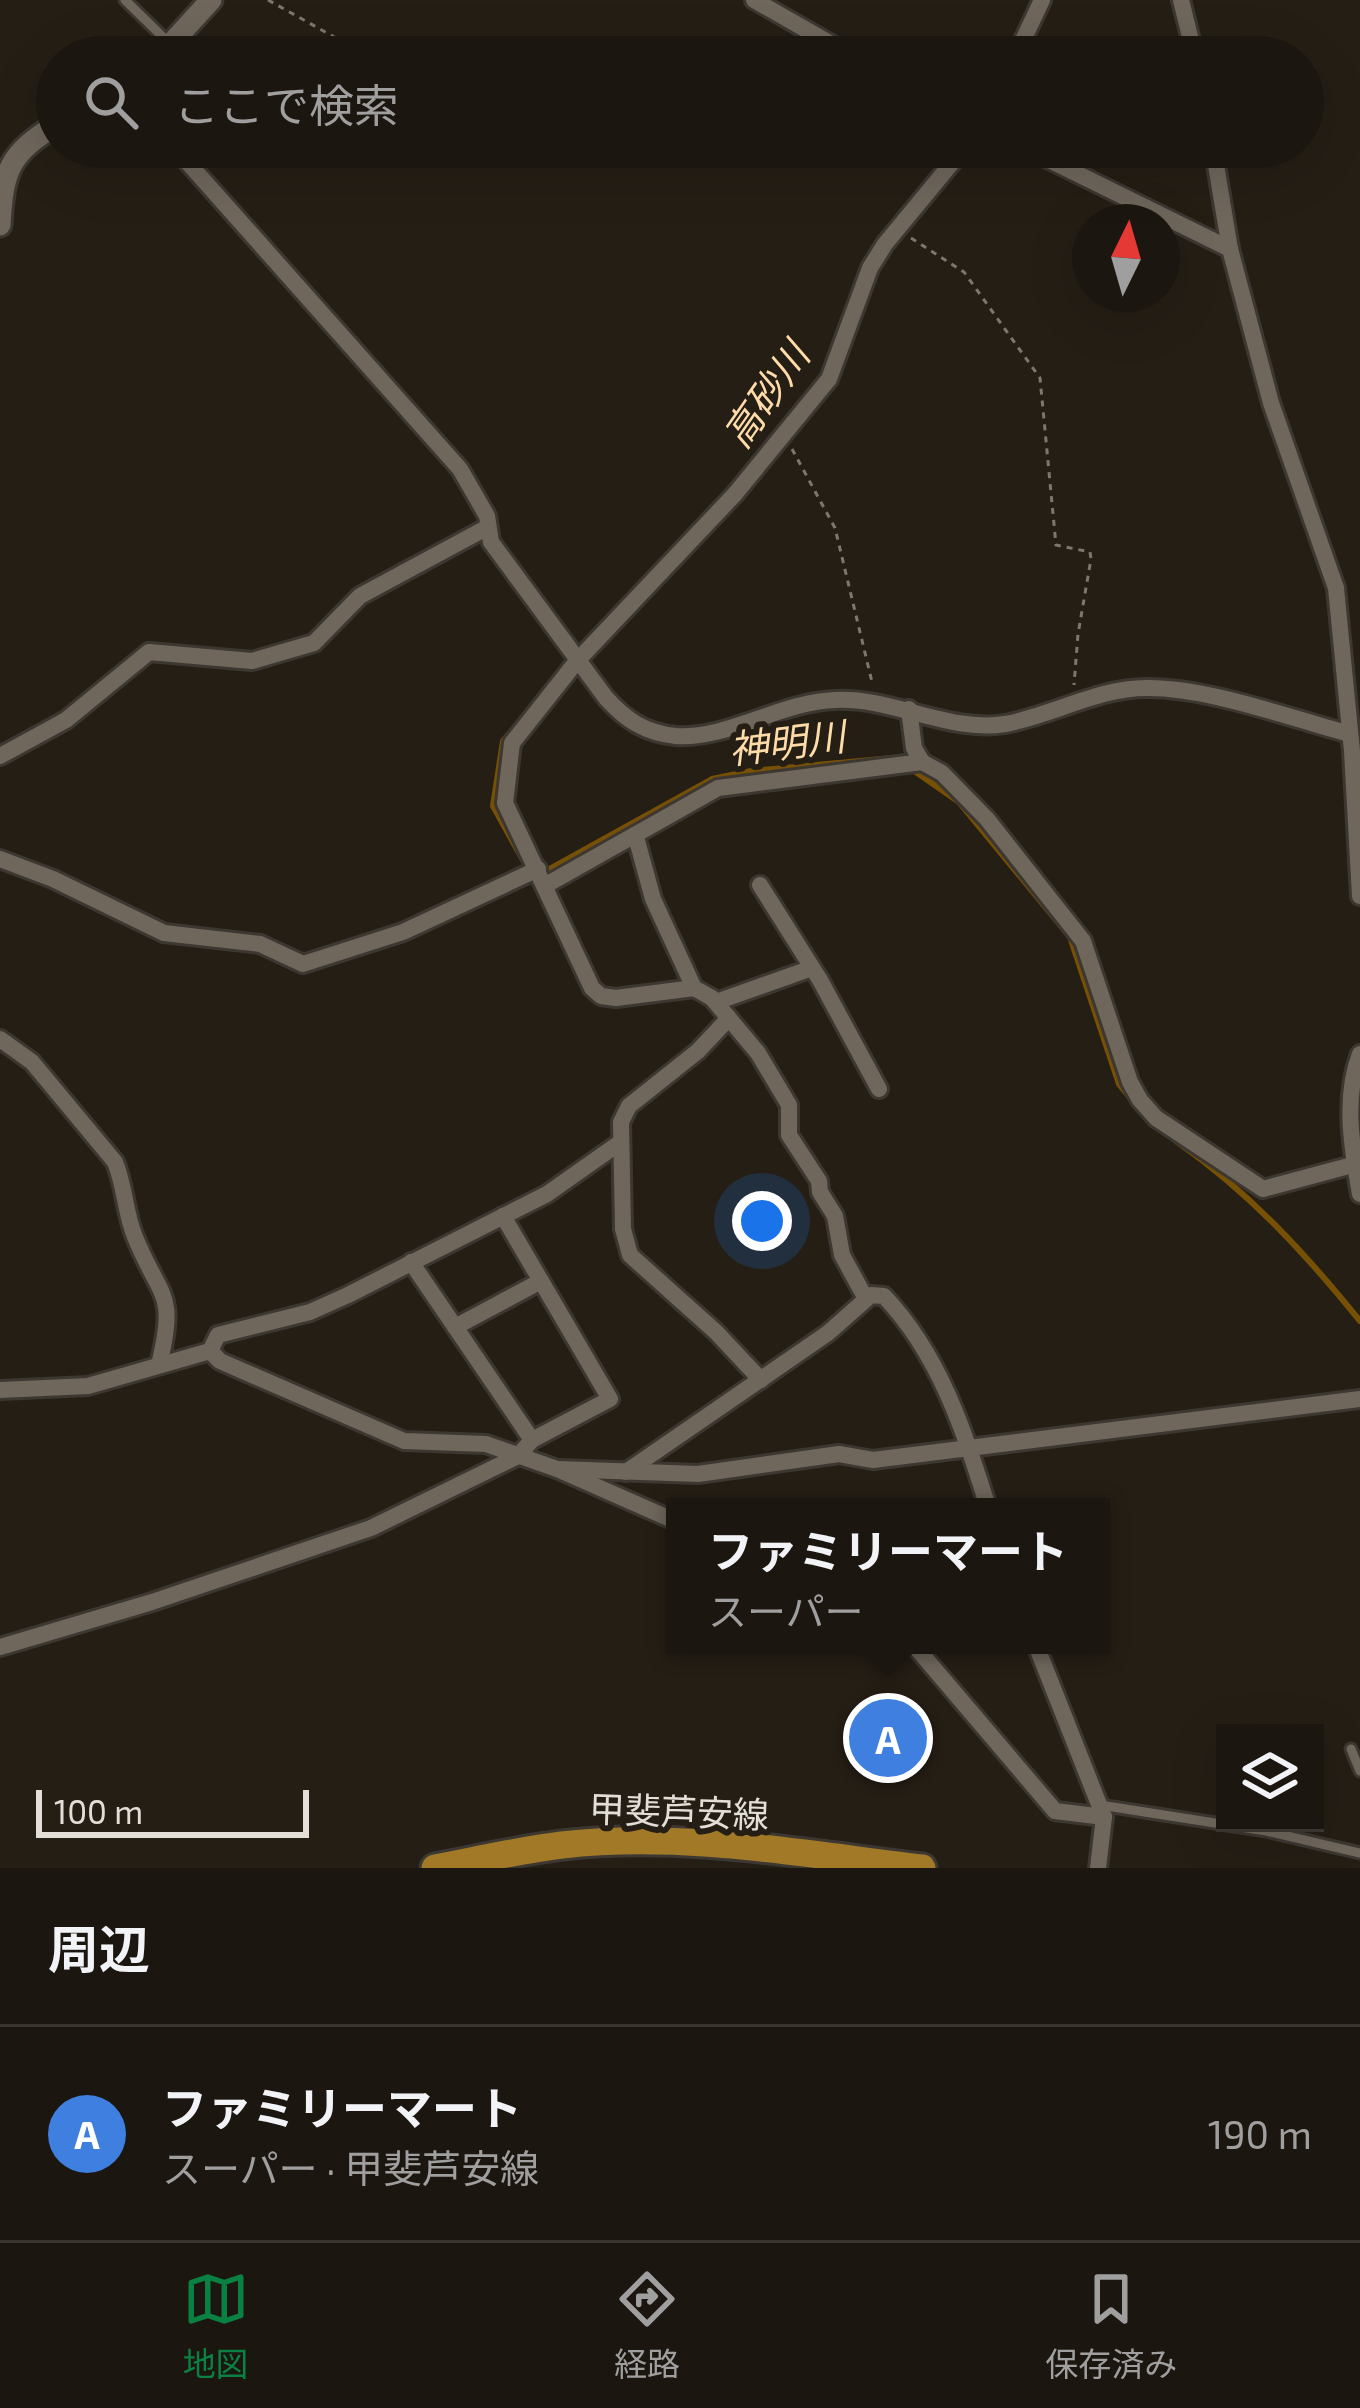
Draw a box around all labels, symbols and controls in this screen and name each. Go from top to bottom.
search box [36,36,1324,168]
icon: search [78,69,144,135]
text: ここで検索 [174,77,399,131]
north arrow [1072,204,1180,312]
water label: 高砂川 [712,329,820,456]
water label: 神明川 [726,711,852,772]
your location [732,1191,792,1251]
popup [666,1498,1110,1654]
text: ファミリーマート [708,1523,1068,1577]
text: スーパー [708,1587,864,1634]
pin: A [849,1693,927,1783]
map controls [1216,1724,1324,1832]
button: layers [1216,1724,1324,1832]
scale bar [36,1784,309,1837]
street label: 甲斐芦安線 [588,1786,770,1835]
text: 100 m [54,1791,143,1831]
text: 周辺 [48,1917,150,1978]
text: ファミリーマート [162,2080,522,2134]
text: A [74,2110,100,2157]
text: 190 m [1208,2110,1312,2157]
text: スーパー · 甲斐芦安線 [162,2144,539,2191]
tab: 地図 [183,2266,249,2386]
tab: 経路 [614,2266,680,2386]
tab: 保存済み [1045,2266,1177,2386]

